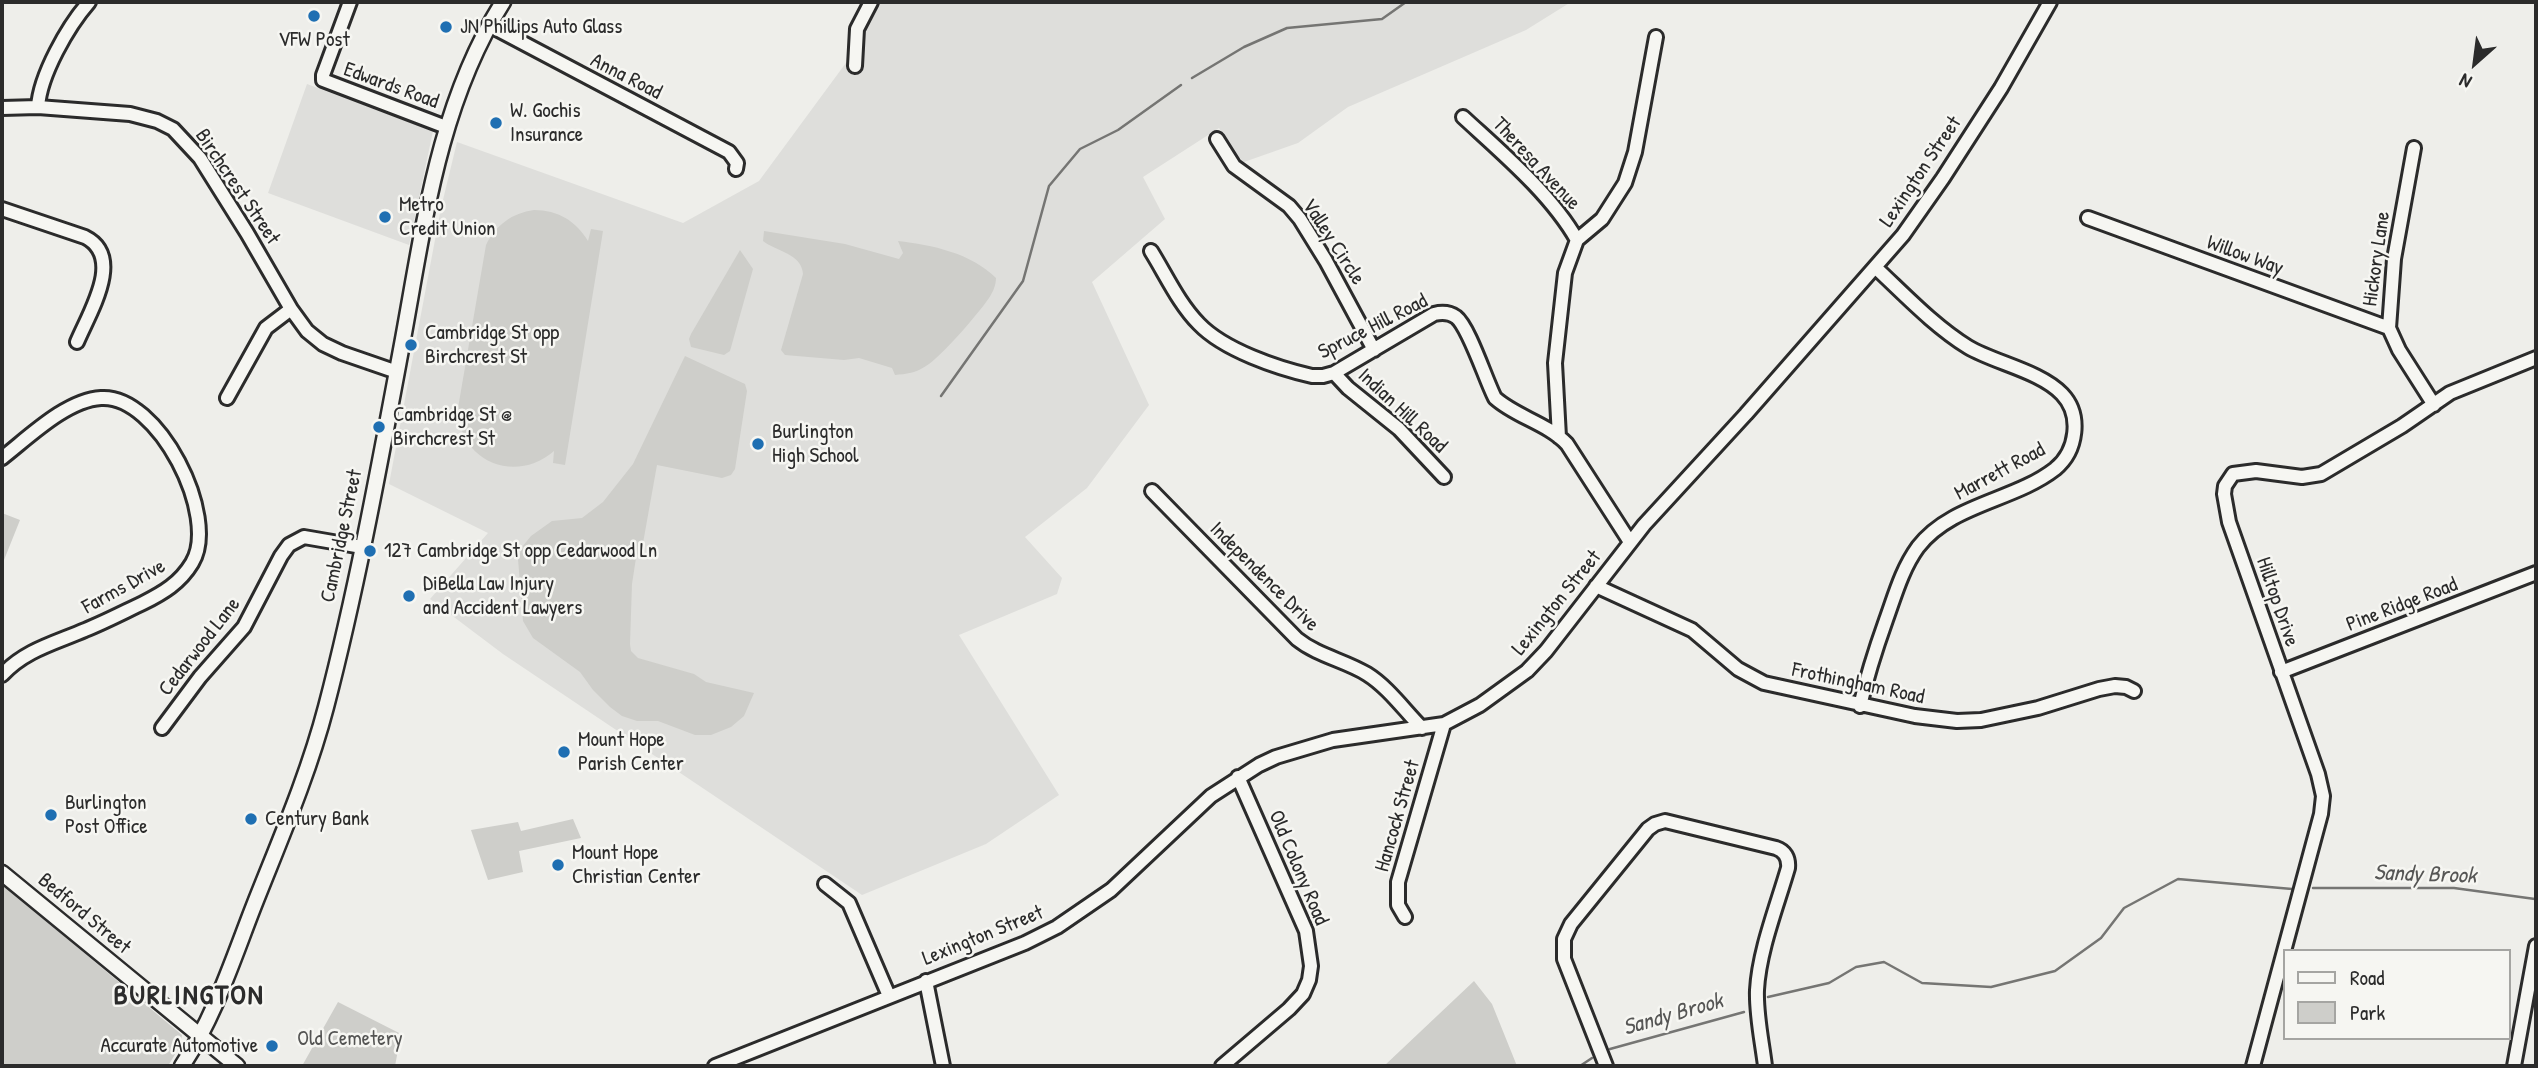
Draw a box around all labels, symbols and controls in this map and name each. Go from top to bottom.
marker: VFW Post [306,8,322,24]
place label: JN Phillips Auto Glass [460,14,622,40]
marker: JN Phillips Auto Glass [438,19,454,35]
place label: VFW Post [278,27,350,53]
north arrow [2440,28,2510,98]
street label: Anna Road [586,48,666,106]
street label: Edwards Road [340,57,442,115]
text: N [2455,68,2476,95]
place label: W. Gochis Insurance [510,98,583,148]
street label: Theresa Avenue [1487,112,1585,216]
street label: Lexington Street [1875,112,1967,232]
marker: W. Gochis Insurance [488,115,504,131]
street label: Birchcrest Street [189,124,285,250]
place label: Metro Credit Union [399,192,496,242]
street label: Valley Circle [1296,194,1370,290]
marker: Metro Credit Union [377,209,393,225]
street label: Hickory Lane [2358,210,2396,308]
street label: Willow Way [2203,231,2287,281]
street label: Spruce Hill Road [1314,289,1432,365]
place label: Cambridge St opp Birchcrest St [425,320,559,370]
marker: Cambridge St opp Birchcrest St [403,337,419,353]
street label: Indian Hill Road [1352,363,1452,459]
place label: Cambridge St @ Birchcrest St [393,402,512,452]
marker: Cambridge St @ Birchcrest St [371,419,387,435]
place label: Burlington High School [772,419,859,469]
marker: Burlington High School [750,436,766,452]
street label: Marrett Road [1950,438,2050,506]
street label: Cambridge Street [316,467,368,605]
street label: Independence Drive [1204,517,1324,637]
place label: 127 Cambridge St opp Cedarwood Ln [384,538,657,564]
marker: 127 Cambridge St opp Cedarwood Ln [362,543,378,559]
street label: Lexington Street [1507,545,1607,661]
street label: Farms Drive [78,554,170,620]
street label: Hilltop Drive [2250,554,2304,650]
place label: DiBella Law Injury and Accident Lawyers [423,571,582,621]
street label: Pine Ridge Road [2343,572,2461,638]
marker: DiBella Law Injury and Accident Lawyers [401,588,417,604]
street label: Cedarwood Lane [154,593,246,701]
street label: Frothingham Road [1790,658,1926,710]
place label: Mount Hope Parish Center [578,727,684,777]
marker: Mount Hope Parish Center [556,744,572,760]
street label: Hancock Street [1370,757,1426,875]
place label: Burlington Post Office [65,790,148,840]
place label: Century Bank [265,806,369,832]
marker: Burlington Post Office [43,807,59,823]
street label: Old Colony Road [1263,807,1333,929]
marker: Century Bank [243,811,259,827]
place label: Mount Hope Christian Center [572,840,701,890]
marker: Mount Hope Christian Center [550,857,566,873]
water label: Sandy Brook [2373,859,2477,891]
street label: Bedford Street [33,868,135,960]
street label: Lexington Street [919,900,1047,972]
legend [2282,949,2510,1040]
text: Road [2350,963,2384,992]
district label: BURLINGTON [115,980,263,1014]
water label: Sandy Brook [1620,988,1726,1042]
text: Park [2350,998,2385,1027]
park label: Old Cemetery [297,1026,403,1052]
place label: Accurate Automotive [101,1033,258,1059]
marker: Accurate Automotive [264,1038,280,1054]

